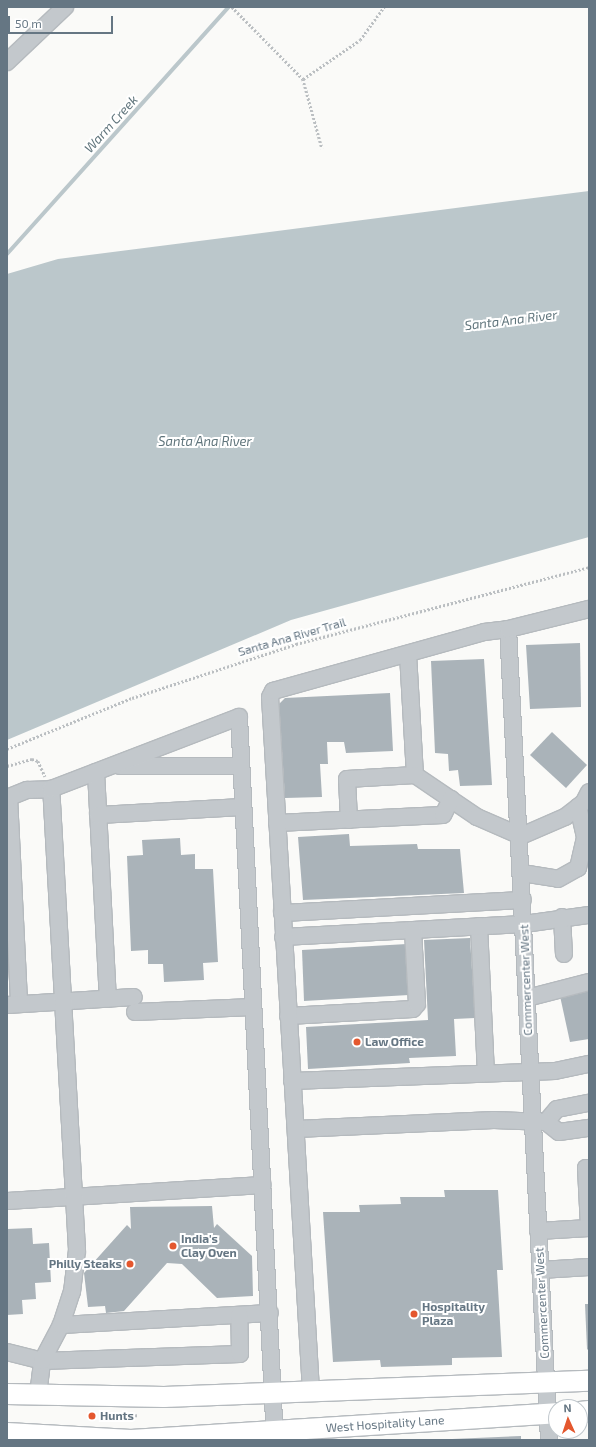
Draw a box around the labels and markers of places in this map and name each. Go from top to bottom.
place label: Law Office [365,1035,424,1049]
marker: Law Office [352,1037,362,1047]
place label: India's Clay Oven [181,1232,237,1260]
marker: India's Clay Oven [168,1241,178,1251]
place label: Philly Steaks [49,1257,122,1271]
marker: Philly Steaks [125,1259,135,1269]
place label: Hospitality Plaza [422,1300,485,1328]
marker: Hospitality Plaza [409,1309,419,1319]
place label: Hunts [100,1409,134,1423]
marker: Hunts [87,1411,97,1421]

